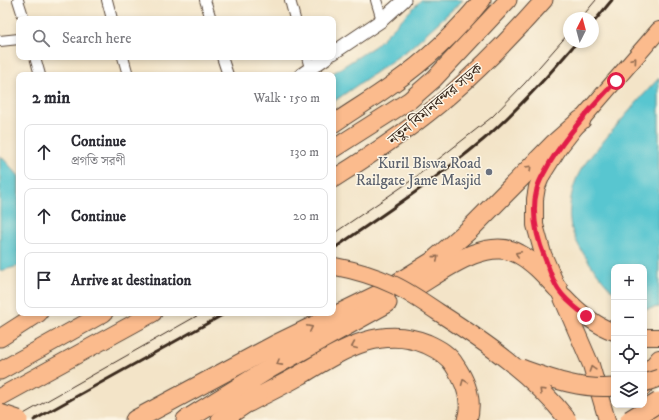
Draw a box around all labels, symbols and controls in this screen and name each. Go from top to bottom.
north arrow [563,12,599,48]
search box [16,16,336,60]
icon: search [30,27,52,49]
text: Search here [62,29,131,48]
one-way arrow [629,57,636,64]
street label: নতুন বিমানবন্দর সড়ক [383,59,487,150]
route start [607,72,625,90]
text: 2 min [32,87,70,109]
text: Walk · 150 m [254,90,320,106]
text: Continue [71,132,126,151]
icon: ahead [33,141,55,163]
text: 130 m [290,144,319,160]
text: প্রগতি সরণী [71,153,125,169]
place label: Kuril Biswa Road Railgate Jame Masjid [356,154,482,190]
one-way arrow [524,165,532,173]
marker: Kuril Biswa Road Railgate Jame Masjid [484,167,494,177]
icon: ahead [33,205,55,227]
text: Continue [71,207,126,226]
text: 20 m [293,208,319,224]
one-way arrow [515,251,522,259]
one-way arrow [431,256,439,263]
map controls [611,264,647,408]
button: + [611,264,647,300]
icon: arrive [33,269,55,291]
text: Arrive at destination [71,271,191,290]
button: − [611,300,647,336]
route end [577,307,595,325]
one-way arrow [306,325,314,333]
button: locate [611,336,647,372]
one-way arrow [350,341,357,349]
one-way arrow [276,359,283,366]
one-way arrow [588,366,597,373]
button: layers [611,372,647,408]
one-way arrow [461,378,469,385]
one-way arrow [539,388,547,396]

